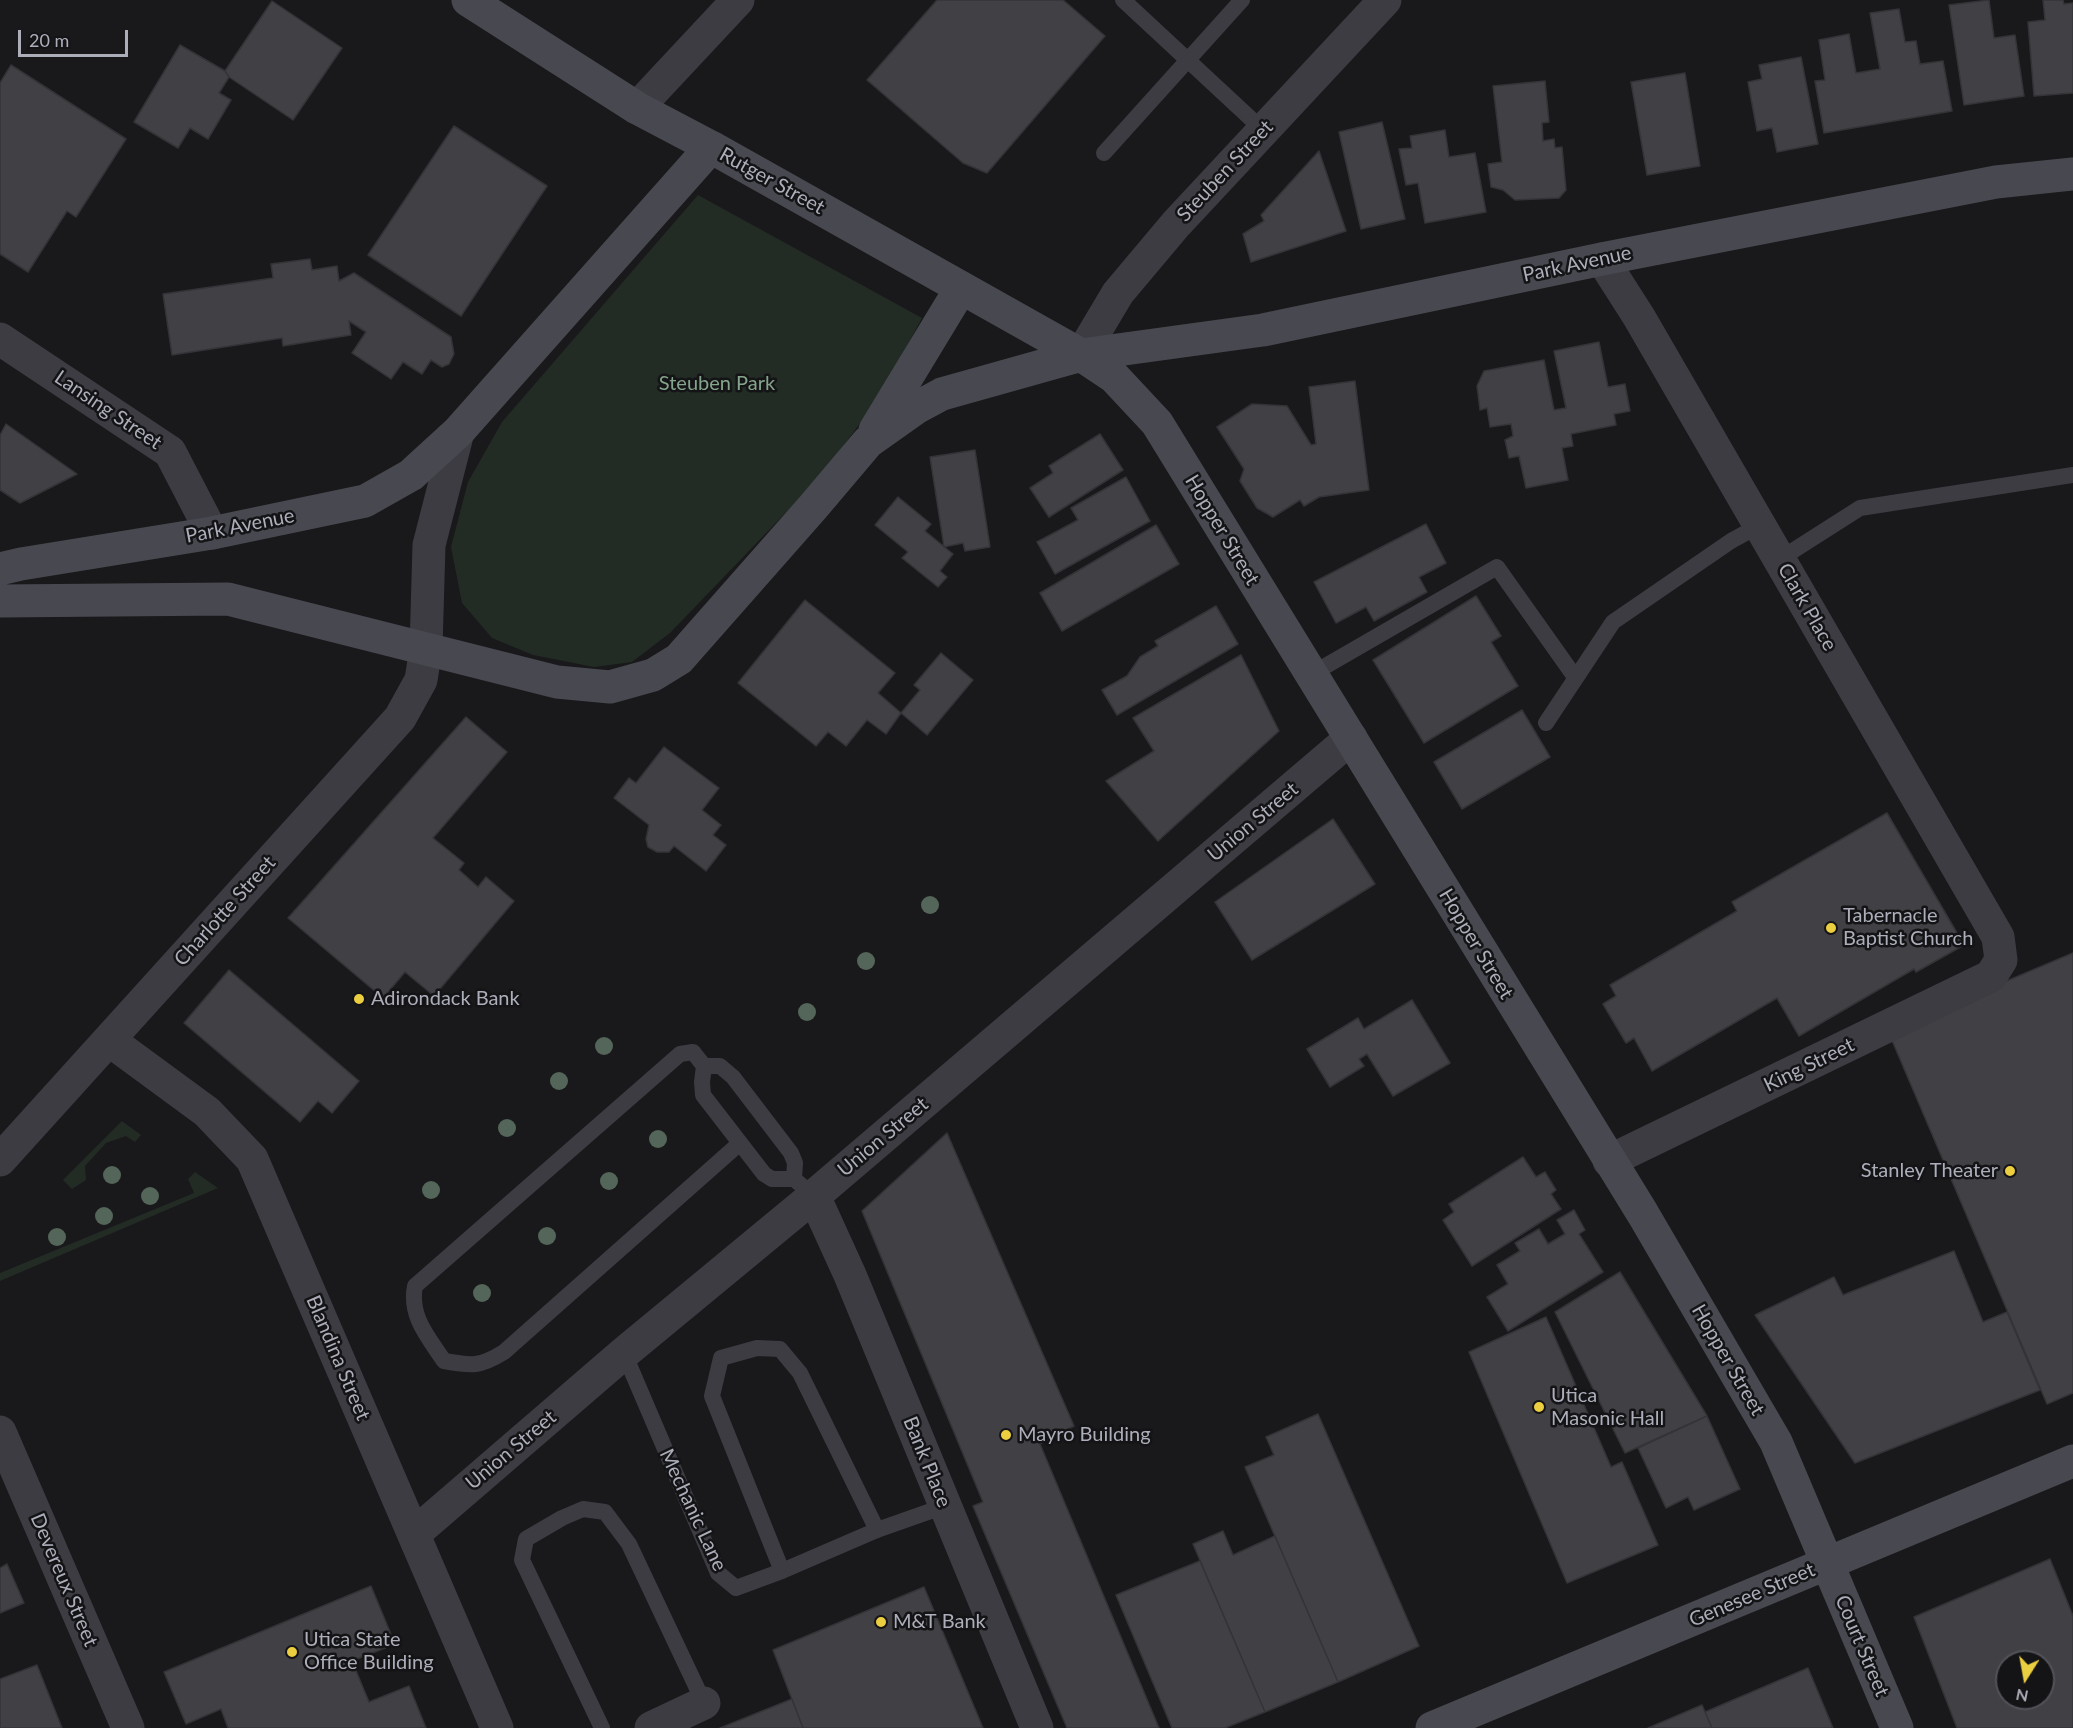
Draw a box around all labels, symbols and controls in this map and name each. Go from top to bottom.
scale bar [21,18,130,56]
text: 20 m [29,29,69,51]
street label: Steuben Street [1172,115,1278,227]
street label: Rutger Street [715,142,829,220]
street label: Park Avenue [1521,241,1633,287]
street label: Lansing Street [50,365,166,455]
park label: Steuben Park [659,372,775,396]
street label: Hopper Street [1180,471,1264,589]
street label: Park Avenue [184,504,296,548]
street label: Clark Place [1772,559,1842,655]
street label: Union Street [1203,777,1303,867]
street label: Charlotte Street [169,851,281,971]
street label: Hopper Street [1434,885,1518,1003]
place label: Tabernacle Baptist Church [1843,904,1973,951]
marker: Tabernacle Baptist Church [1824,921,1838,935]
place label: Adirondack Bank [371,987,520,1011]
marker: Adirondack Bank [352,992,366,1006]
street label: King Street [1760,1033,1858,1097]
street label: Union Street [833,1092,933,1182]
place label: Stanley Theater [1861,1159,1998,1183]
marker: Stanley Theater [2003,1164,2017,1178]
street label: Blandina Street [301,1292,375,1424]
street label: Hopper Street [1687,1300,1769,1420]
place label: Utica Masonic Hall [1551,1384,1664,1431]
marker: Utica Masonic Hall [1532,1400,1546,1414]
street label: Union Street [461,1405,561,1495]
street label: Bank Place [898,1413,956,1511]
place label: Mayro Building [1018,1423,1151,1447]
marker: Mayro Building [999,1428,1013,1442]
street label: Mechanic Lane [654,1445,732,1575]
street label: Devereux Street [25,1510,103,1650]
street label: Genesee Street [1685,1558,1819,1632]
street label: Court Street [1830,1592,1894,1700]
place label: M&T Bank [893,1610,986,1634]
marker: M&T Bank [874,1615,888,1629]
place label: Utica State Office Building [304,1628,434,1675]
marker: Utica State Office Building [285,1645,299,1659]
north arrow [1995,1650,2055,1710]
text: N [2014,1686,2030,1707]

